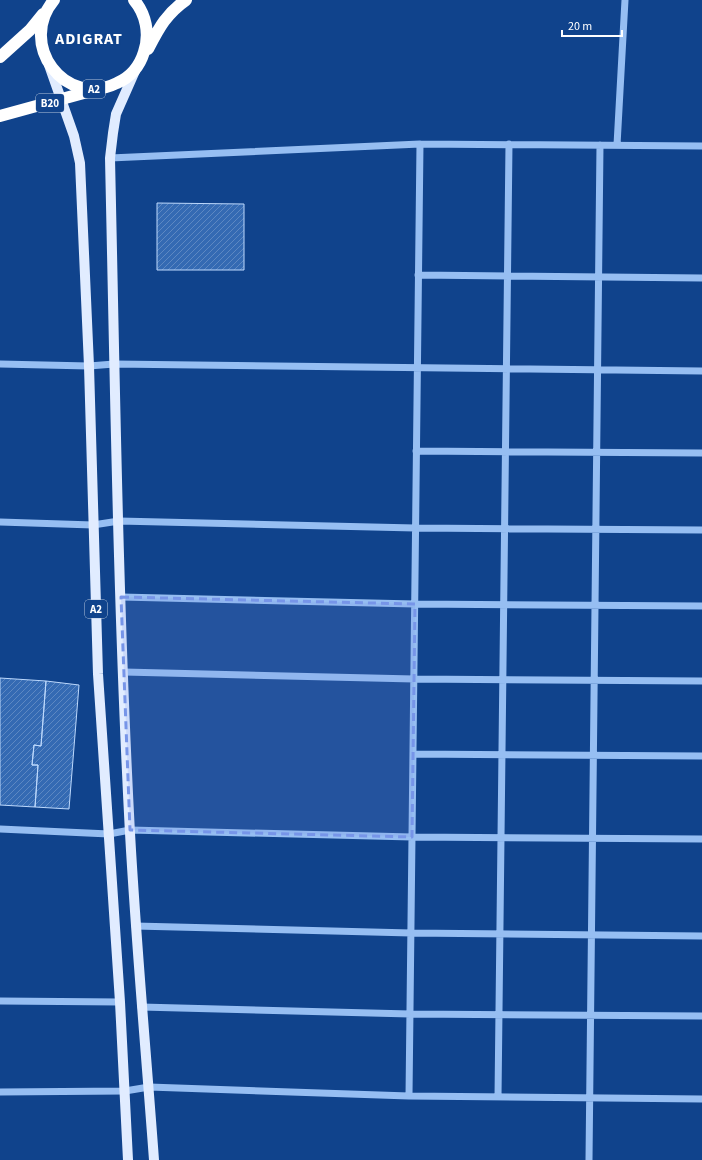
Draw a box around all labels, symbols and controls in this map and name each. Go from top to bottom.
scale bar [562,12,622,38]
text: 20 m [568,18,592,35]
district label: ADIGRAT [54,28,123,50]
road number: A2 [83,80,105,98]
road number: B20 [36,94,64,112]
road number: A2 [85,600,107,618]

